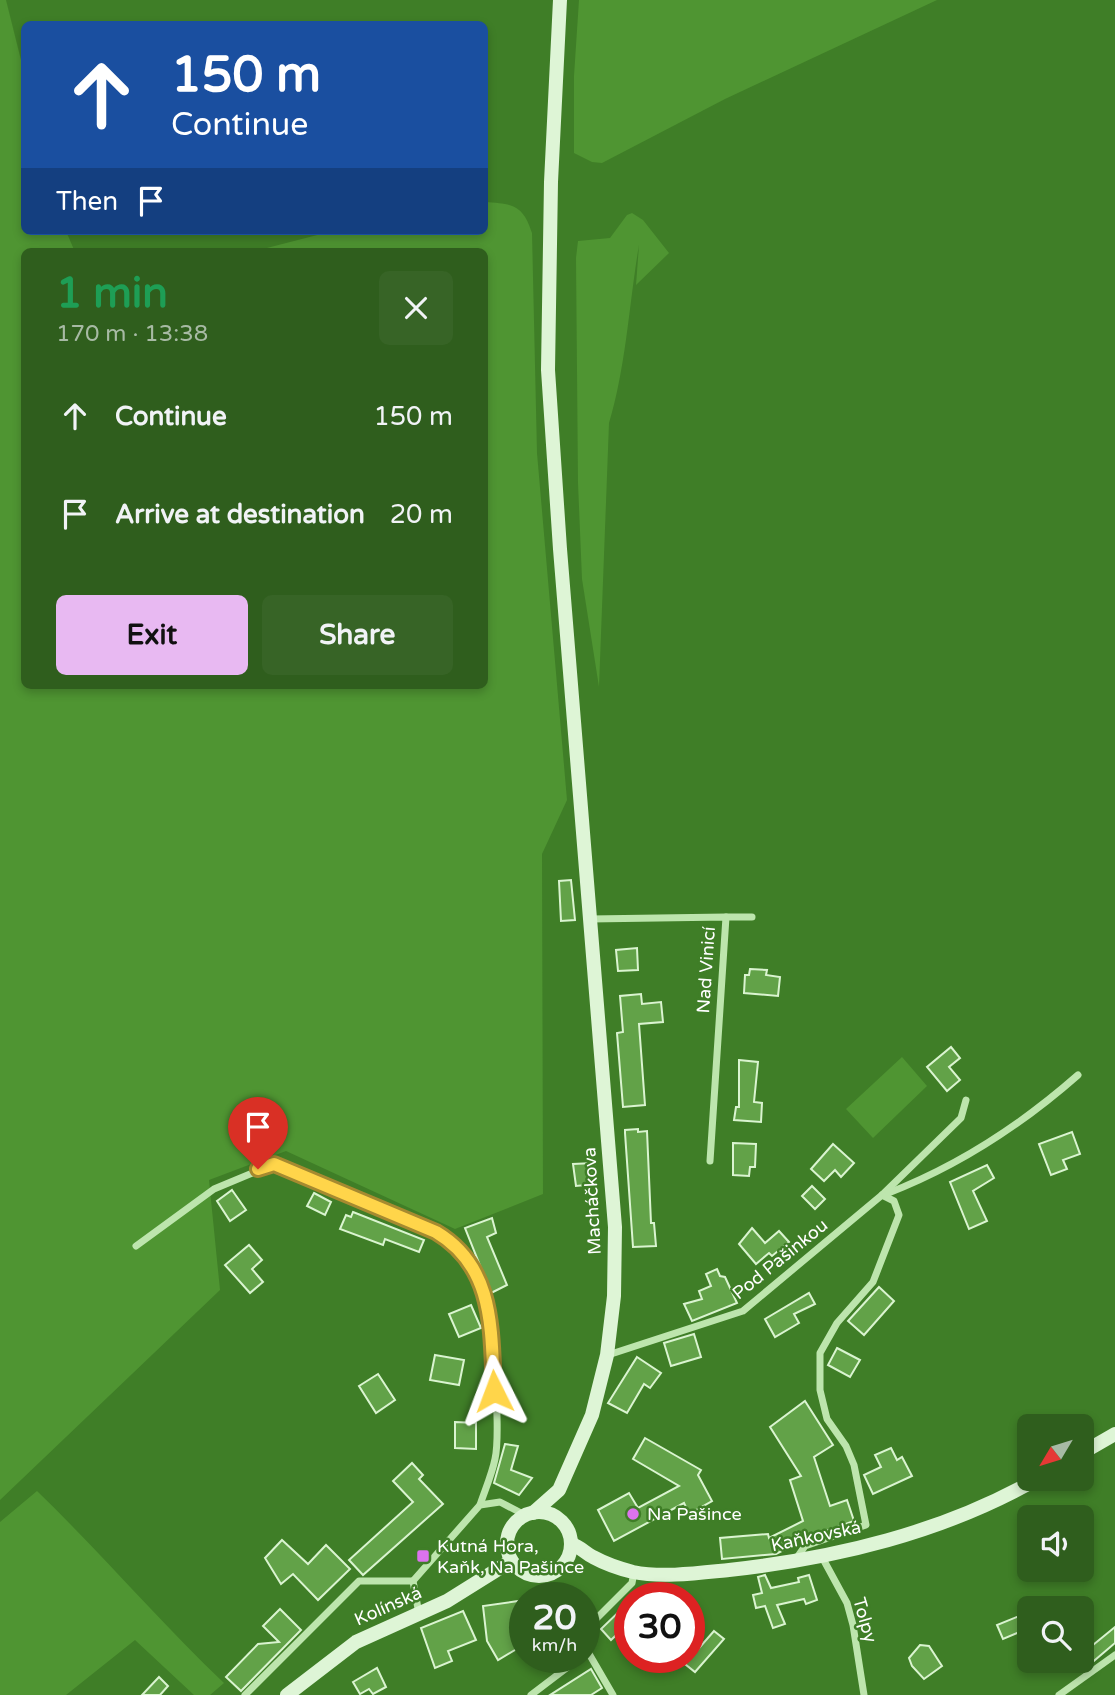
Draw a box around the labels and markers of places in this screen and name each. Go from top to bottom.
pin [228,1097,288,1169]
place label: Na Pašince [647,1503,742,1525]
marker: Na Pašince [625,1506,641,1522]
place label: Kutná Hora, Kaňk, Na Pašince [437,1535,584,1578]
marker: Kutná Hora, Kaňk, Na Pašince [415,1548,431,1564]

